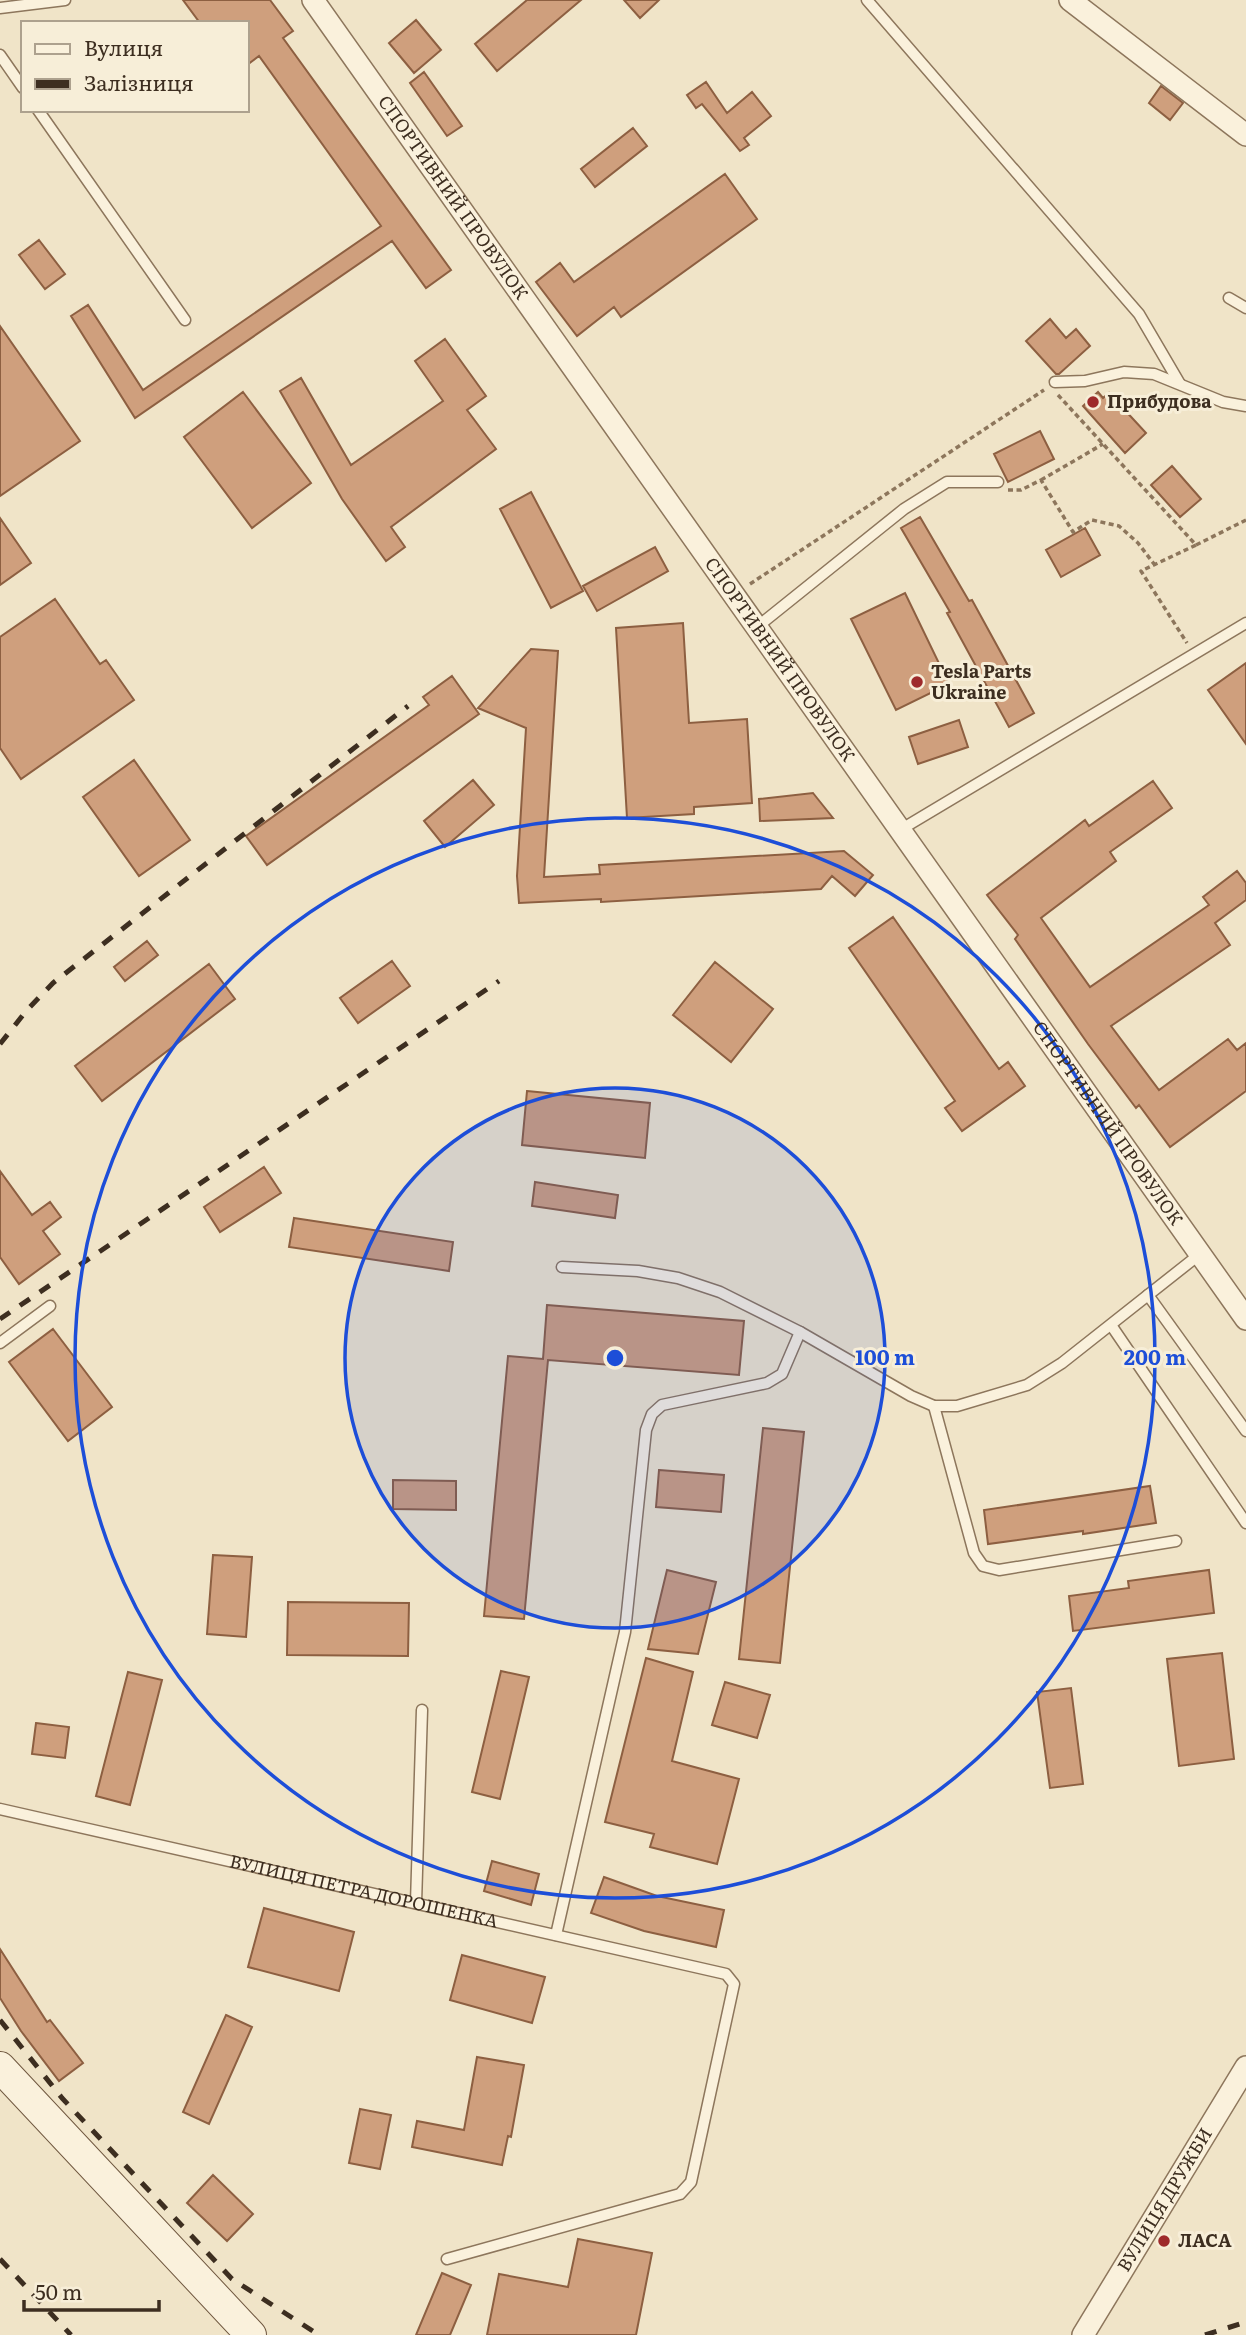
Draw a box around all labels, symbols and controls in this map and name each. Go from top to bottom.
legend [21,21,248,112]
text: Вулиця [84,31,163,62]
text: Залізниця [84,66,194,97]
street label: СПОРТИВНИЙ ПРОВУЛОК [372,89,536,304]
place label: Прибудова [1107,387,1212,414]
marker: Прибудова [1085,394,1101,410]
street label: СПОРТИВНИЙ ПРОВУЛОК [699,551,862,766]
place label: Tesla Parts Ukraine [931,657,1031,705]
marker: Tesla Parts Ukraine [909,674,925,690]
street label: СПОРТИВНИЙ ПРОВУЛОК [1027,1015,1190,1230]
text: 100 m [855,1340,915,1371]
text: 200 m [1124,1340,1186,1371]
centre of rings [603,1346,627,1370]
street label: ВУЛИЦЯ ПЕТРА ДОРОШЕНКА [227,1847,501,1934]
street label: ВУЛИЦЯ ДРУЖБИ [1110,2122,1218,2276]
place label: ЛАСА [1178,2226,1232,2253]
marker: ЛАСА [1156,2233,1172,2249]
scale bar [24,2268,159,2312]
text: 50 m [35,2275,82,2306]

